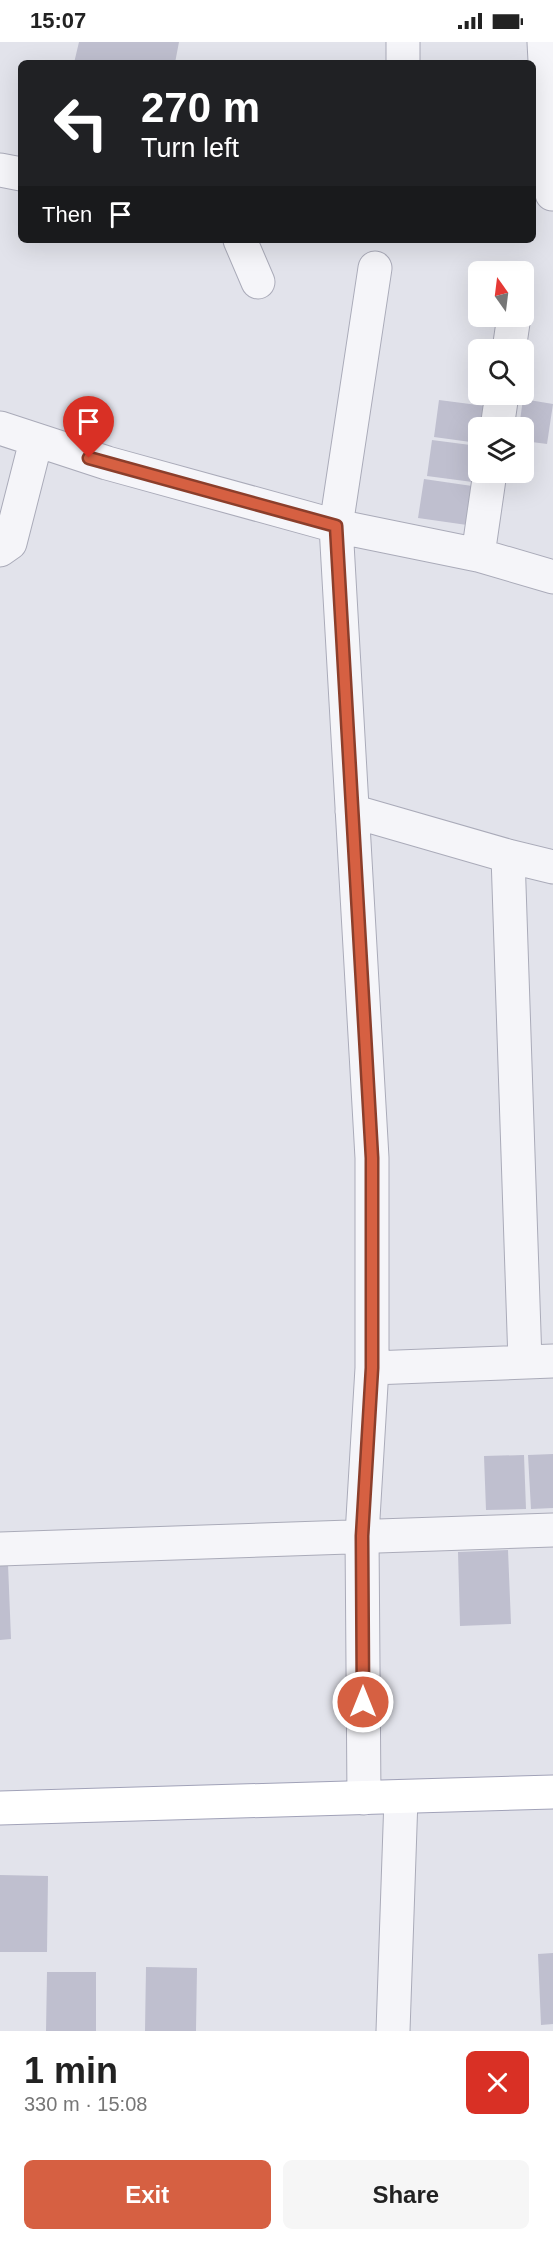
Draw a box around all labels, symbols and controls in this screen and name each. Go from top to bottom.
text: 15:07 [30,8,86,33]
icon: left [42,84,120,162]
text: 270 m [141,84,260,131]
text: Turn left [141,133,239,163]
icon: arrive [104,198,137,231]
text: Then [42,202,92,227]
north arrow [468,261,534,327]
map controls [468,261,534,483]
button: search [468,339,534,405]
pin [63,396,114,458]
icon: arrive [72,405,105,438]
button: layers [468,417,534,483]
position arrow [331,1670,395,1734]
text: 1 min [24,2050,118,2091]
button: close [466,2051,529,2114]
text: 330 m · 15:08 [24,2093,147,2115]
button: Exit [24,2160,271,2229]
button: Share [283,2160,529,2229]

